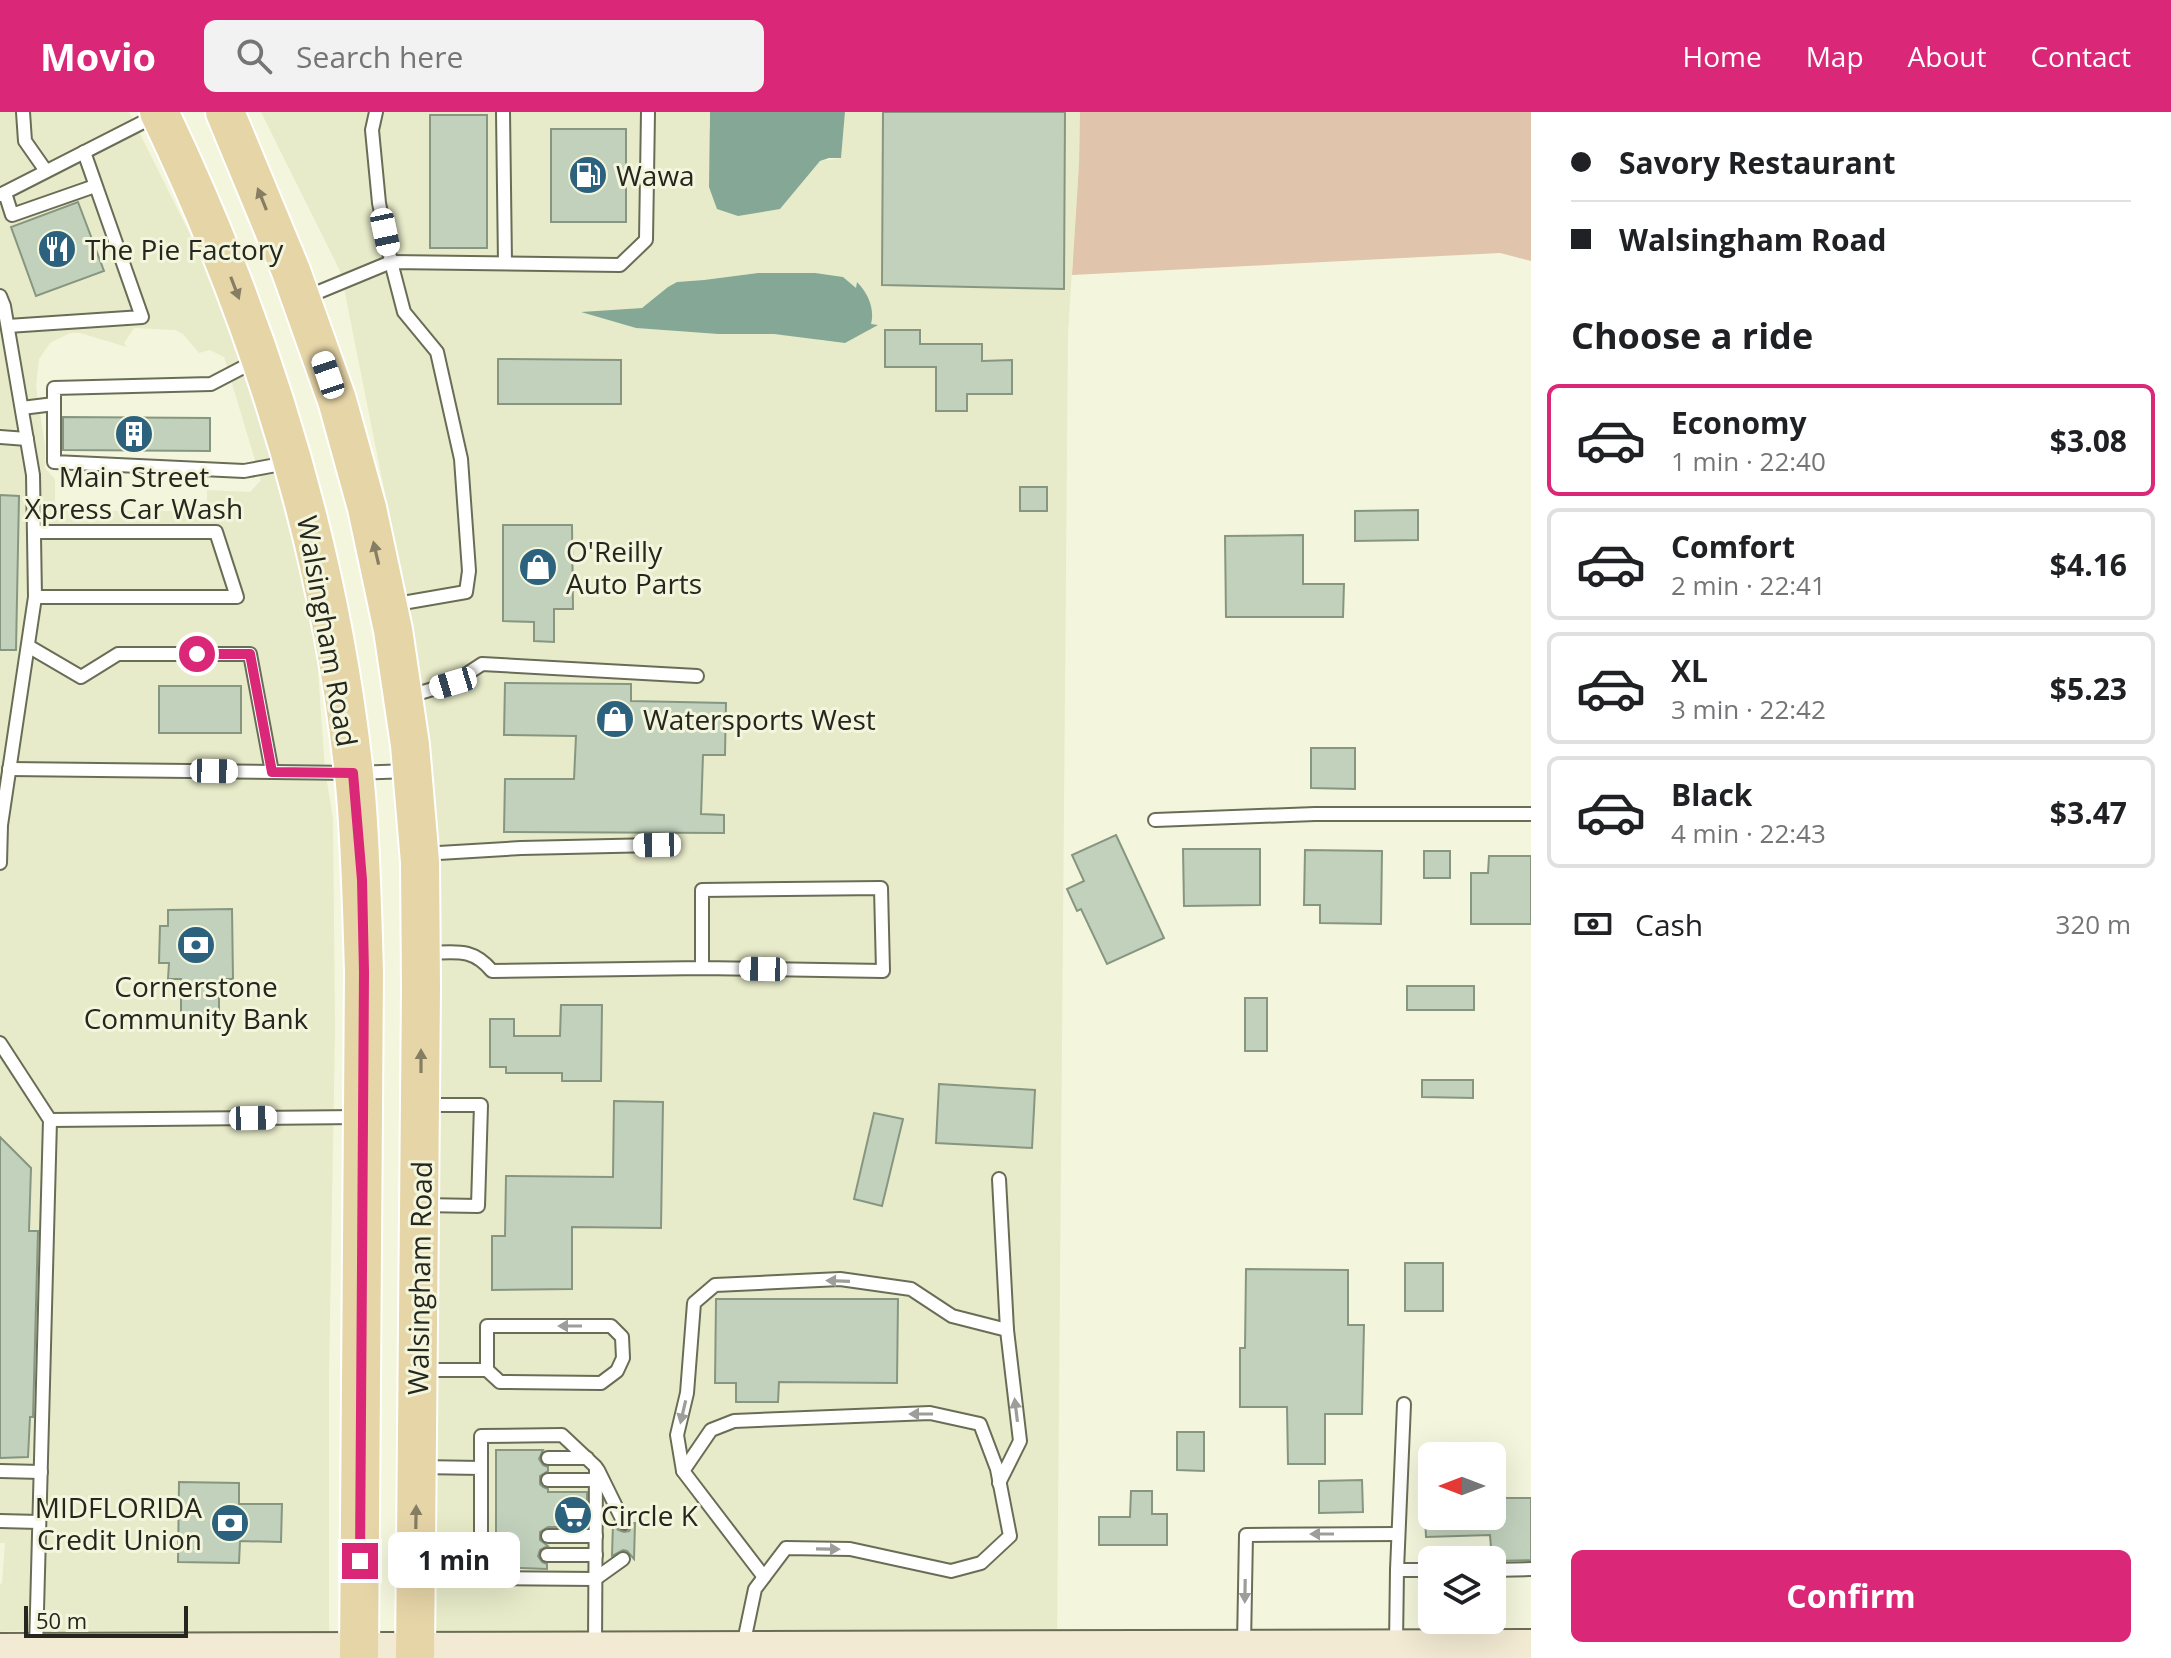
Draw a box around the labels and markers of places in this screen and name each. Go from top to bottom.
fuel station icon: Wawa [567,154,609,196]
place label: Wawa [616,156,695,194]
restaurant icon: The Pie Factory [36,228,78,270]
place label: The Pie Factory [85,230,284,268]
building icon: Main Street Xpress Car Wash [113,413,155,455]
place label: Main Street Xpress Car Wash [25,457,243,527]
place label: O'Reilly Auto Parts [566,532,702,602]
shop icon: O'Reilly Auto Parts [517,546,559,588]
shop icon: Watersports West [594,698,636,740]
place label: Watersports West [643,700,876,738]
bank icon: Cornerstone Community Bank [175,924,217,966]
place label: Cornerstone Community Bank [84,967,309,1037]
place label: MIDFLORIDA Credit Union [35,1488,202,1558]
supermarket icon: Circle K [552,1494,594,1536]
place label: Circle K [601,1496,699,1534]
bank icon: MIDFLORIDA Credit Union [209,1502,251,1544]

